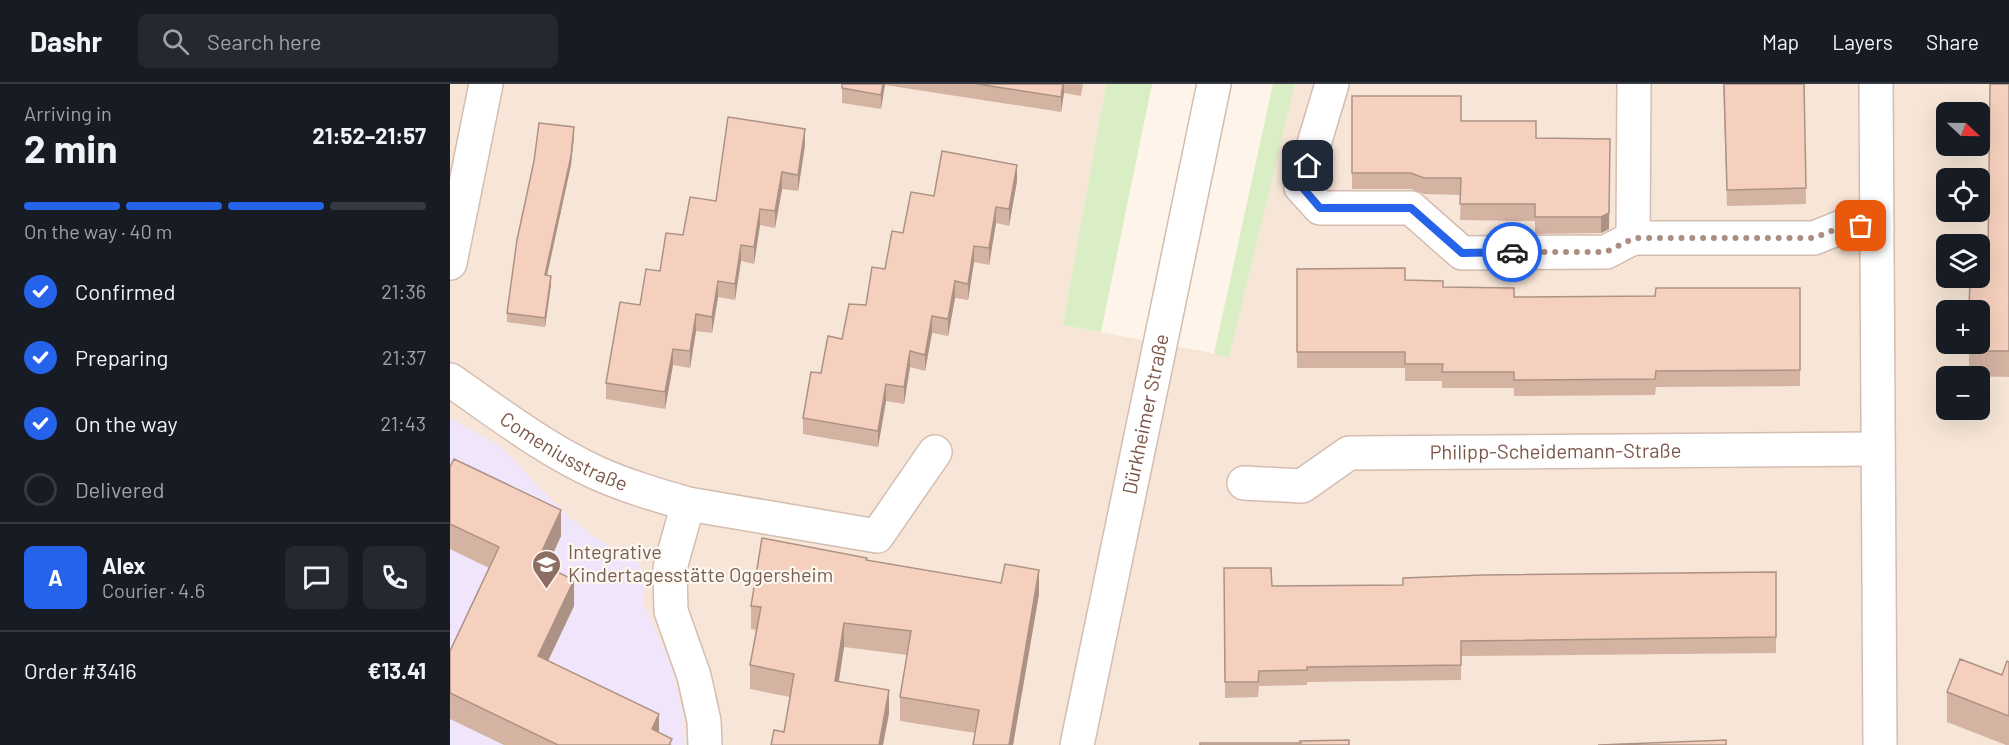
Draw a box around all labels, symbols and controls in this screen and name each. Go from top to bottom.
search box [138,14,558,68]
text: Dashr [30,24,102,58]
icon: search [159,25,192,58]
text: Search here [207,28,321,54]
text: Map [1762,29,1799,54]
text: Layers [1832,29,1893,54]
text: Share [1926,29,1979,54]
text: Arriving in [24,101,112,125]
north arrow [1936,102,1990,156]
map controls [1936,102,1990,420]
text: 21:52–21:57 [313,122,426,148]
text: 2 min [24,124,117,171]
pin [1282,140,1333,191]
icon: home [1291,149,1324,182]
button: locate [1936,168,1990,222]
pin [1835,200,1886,251]
icon: bag [1844,209,1877,242]
text: On the way · 40 m [24,219,172,243]
courier [1482,222,1542,282]
button: layers [1936,234,1990,288]
icon: car [1496,236,1529,269]
icon: check [24,275,57,308]
text: Confirmed [75,278,175,304]
text: 21:36 [381,279,426,303]
button: + [1936,300,1990,354]
street label: Dürkheimer Straße [1116,331,1173,496]
icon: check [24,341,57,374]
text: Preparing [75,344,168,370]
text: 21:37 [382,345,426,369]
button: − [1936,366,1990,420]
street label: Comeniusstraße [496,406,631,495]
icon: check [24,407,57,440]
text: On the way [75,410,178,436]
text: 21:43 [380,411,426,435]
street label: Philipp-Scheidemann-Straße [1430,437,1681,463]
text: Delivered [75,476,164,502]
place label: Integrative Kindertagesstätte Oggersheim [568,539,833,586]
button: chat [285,546,348,609]
button: phone [363,546,426,609]
school or university icon: Integrative Kindertagesstätte Oggersheim [531,548,563,590]
text: Alex [102,552,145,578]
text: A [48,564,63,590]
text: Courier · 4.6 [102,578,205,602]
text: Order #3416 [24,657,137,683]
text: €13.41 [367,657,426,683]

